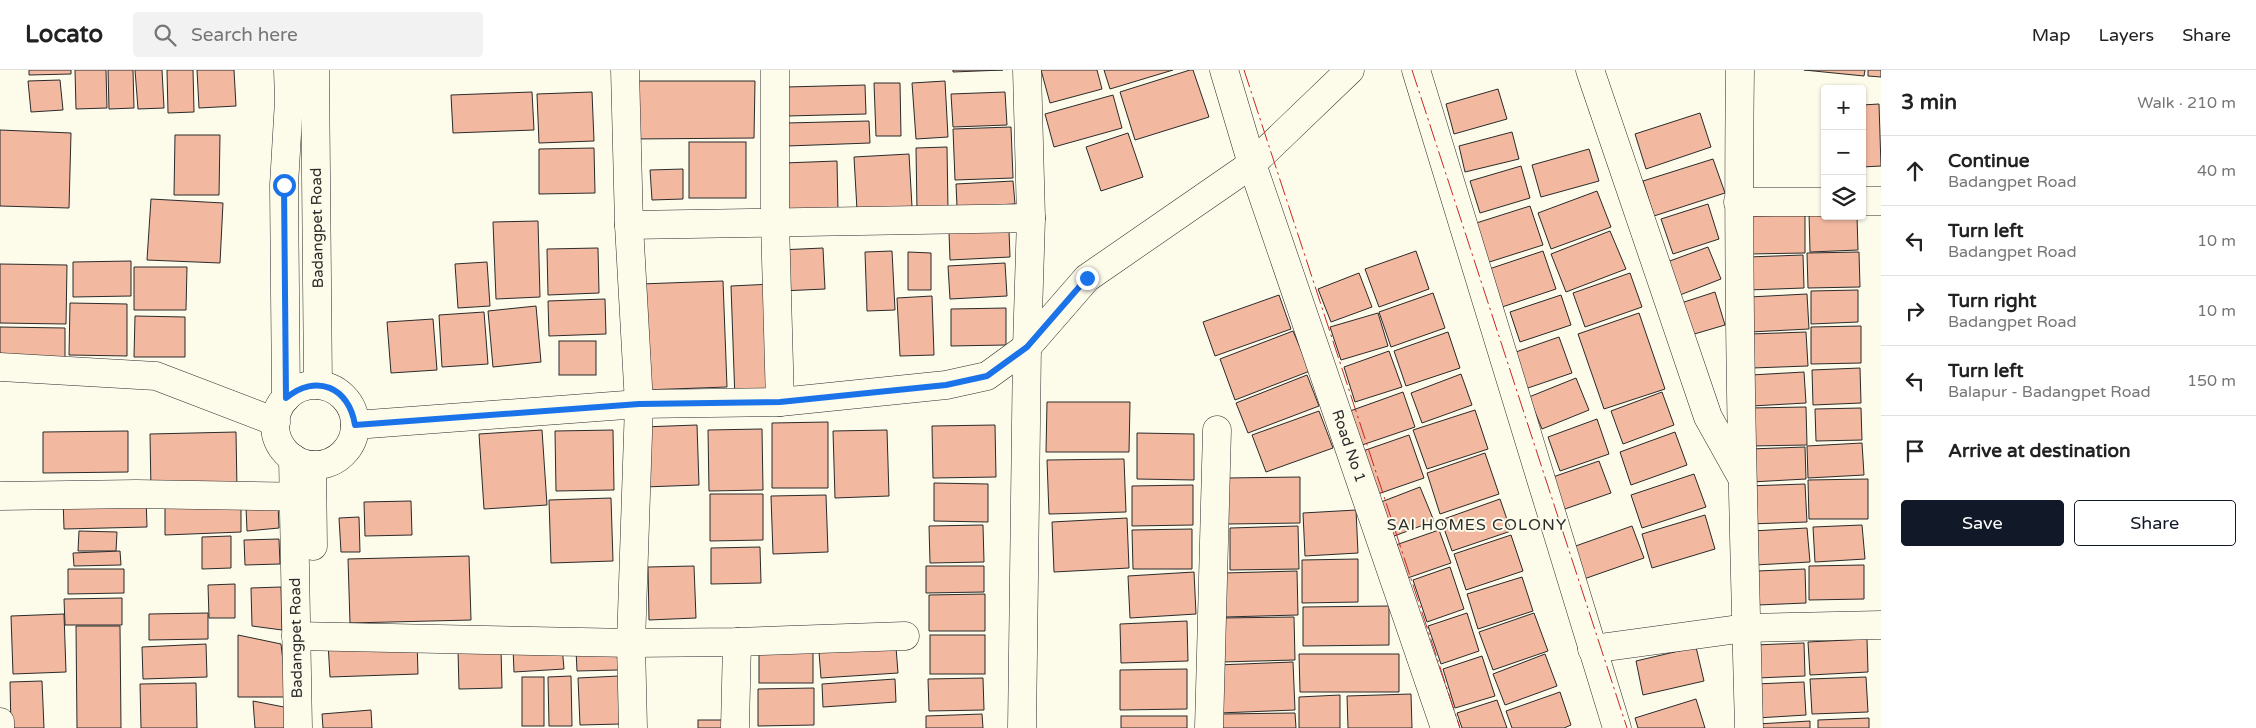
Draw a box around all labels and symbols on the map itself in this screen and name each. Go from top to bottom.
street label: Badangpet Road [307,168,327,288]
route start [273,174,296,197]
route end [1076,267,1099,290]
street label: Road No 1 [1328,407,1370,485]
district label: SAI HOMES COLONY [1387,515,1567,535]
street label: Badangpet Road [286,578,306,698]

